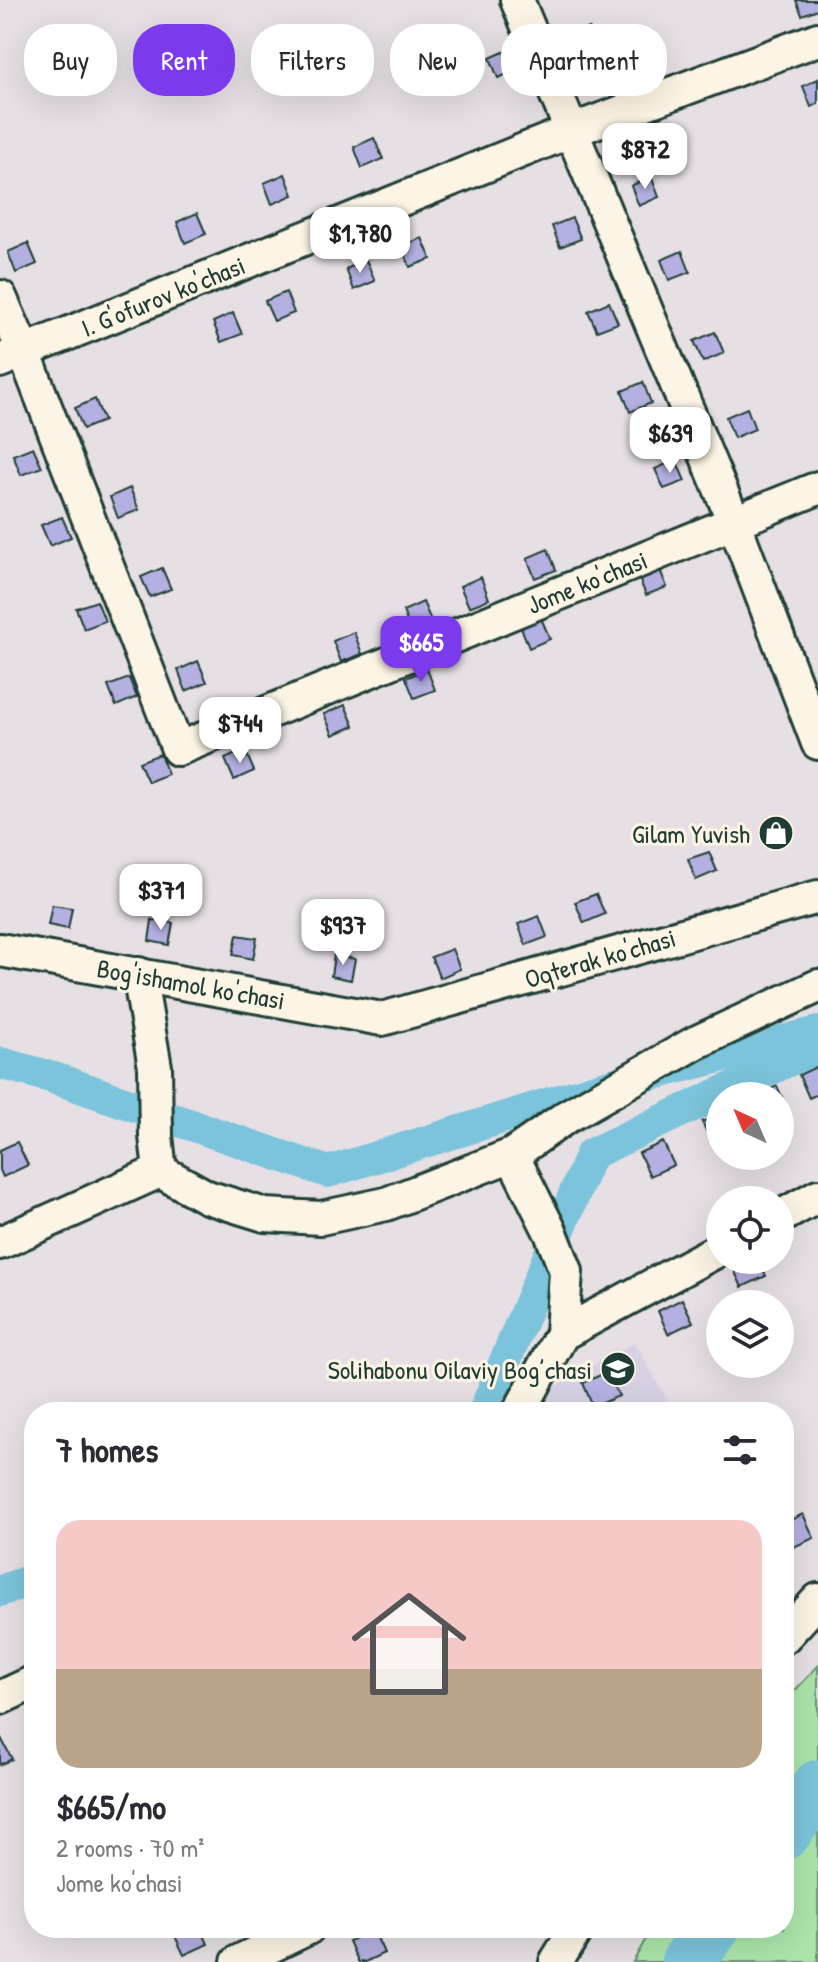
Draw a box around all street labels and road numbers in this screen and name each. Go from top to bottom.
street label: I. G'ofurov ko'chasi [76,247,250,345]
street label: Jome ko'chasi [522,542,652,622]
street label: Oqterak ko'chasi [521,920,679,996]
street label: Bog'ishamol ko'chasi [94,950,288,1018]

